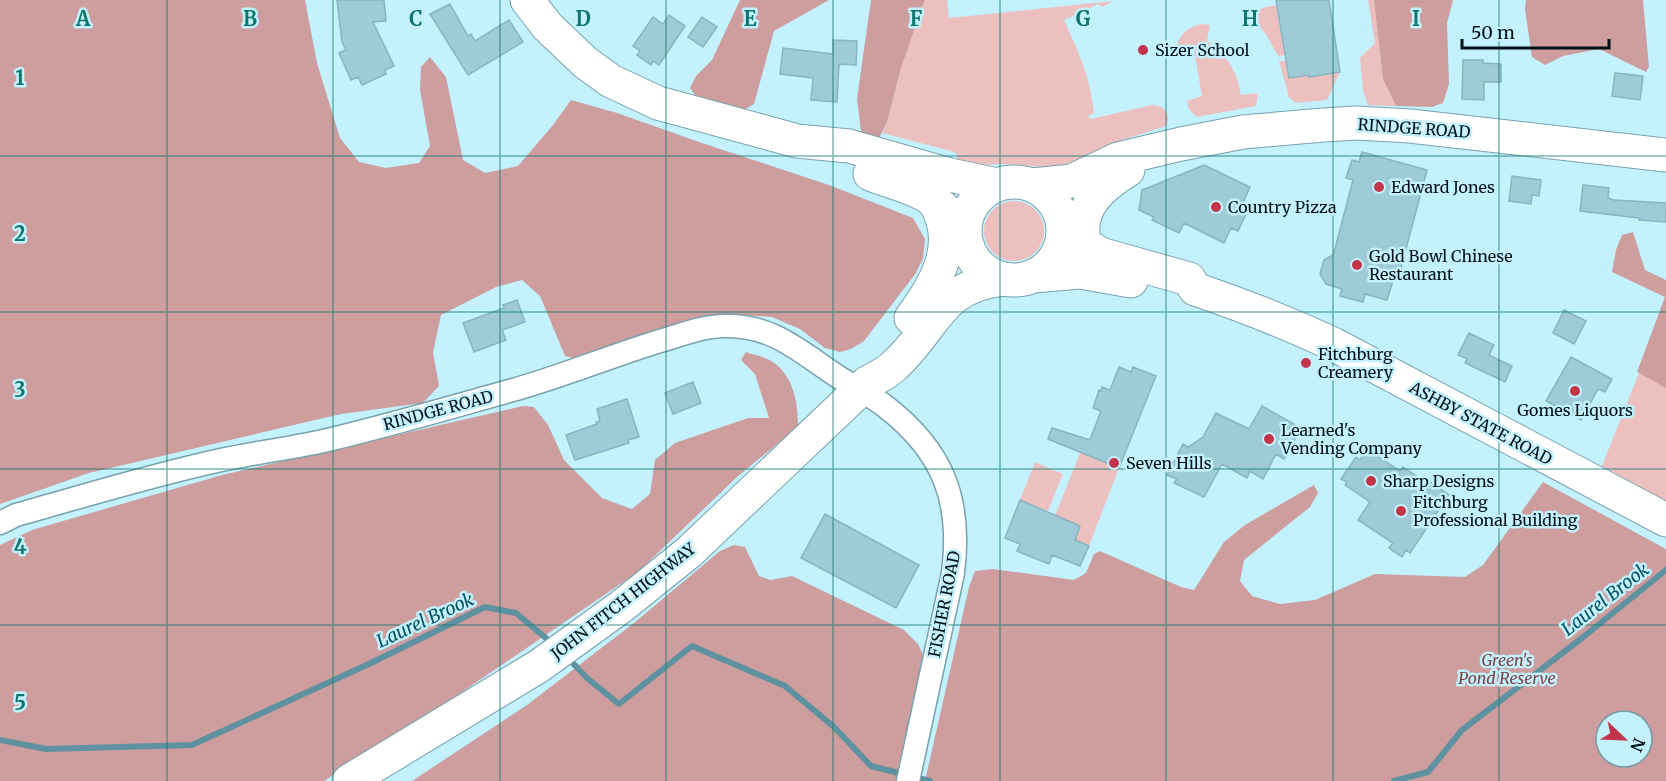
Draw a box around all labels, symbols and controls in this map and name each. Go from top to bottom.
text: A [75,6,91,31]
text: B [243,6,257,31]
text: C [409,6,423,31]
text: D [575,6,591,31]
text: E [743,6,757,31]
text: F [910,6,923,31]
text: G [1076,6,1091,31]
text: H [1242,6,1258,31]
text: I [1412,6,1420,31]
scale bar [1462,12,1609,50]
text: 50 m [1471,21,1515,44]
place label: Sizer School [1155,40,1250,60]
marker: Sizer School [1136,43,1150,57]
text: 1 [15,65,25,90]
street label: RINDGE ROAD [1357,114,1471,142]
place label: Edward Jones [1391,177,1495,197]
marker: Edward Jones [1372,180,1386,194]
place label: Country Pizza [1228,197,1337,217]
marker: Country Pizza [1209,200,1223,214]
text: 2 [14,221,26,246]
place label: Gold Bowl Chinese Restaurant [1369,246,1513,284]
marker: Gold Bowl Chinese Restaurant [1350,258,1364,272]
place label: Fitchburg Creamery [1318,344,1394,382]
marker: Fitchburg Creamery [1299,356,1313,370]
street label: ASHBY STATE ROAD [1405,376,1556,469]
text: 3 [14,377,26,402]
marker: Gomes Liquors [1568,384,1582,398]
street label: RINDGE ROAD [381,386,495,434]
place label: Gomes Liquors [1517,400,1633,420]
place label: Learned's Vending Company [1280,420,1422,458]
marker: Learned's Vending Company [1262,432,1276,446]
place label: Seven Hills [1126,453,1212,473]
marker: Seven Hills [1107,456,1121,470]
place label: Sharp Designs [1383,471,1495,491]
marker: Sharp Designs [1364,474,1378,488]
place label: Fitchburg Professional Building [1413,492,1578,530]
marker: Fitchburg Professional Building [1394,504,1408,518]
text: 4 [14,534,27,559]
street label: JOHN FITCH HIGHWAY [546,538,700,664]
street label: FISHER ROAD [924,549,964,659]
water label: Laurel Brook [1557,558,1654,640]
water label: Laurel Brook [373,587,478,653]
park label: Green's Pond Reserve [1458,650,1556,688]
text: 5 [14,690,26,715]
north arrow [1594,709,1654,769]
text: N [1626,735,1649,755]

